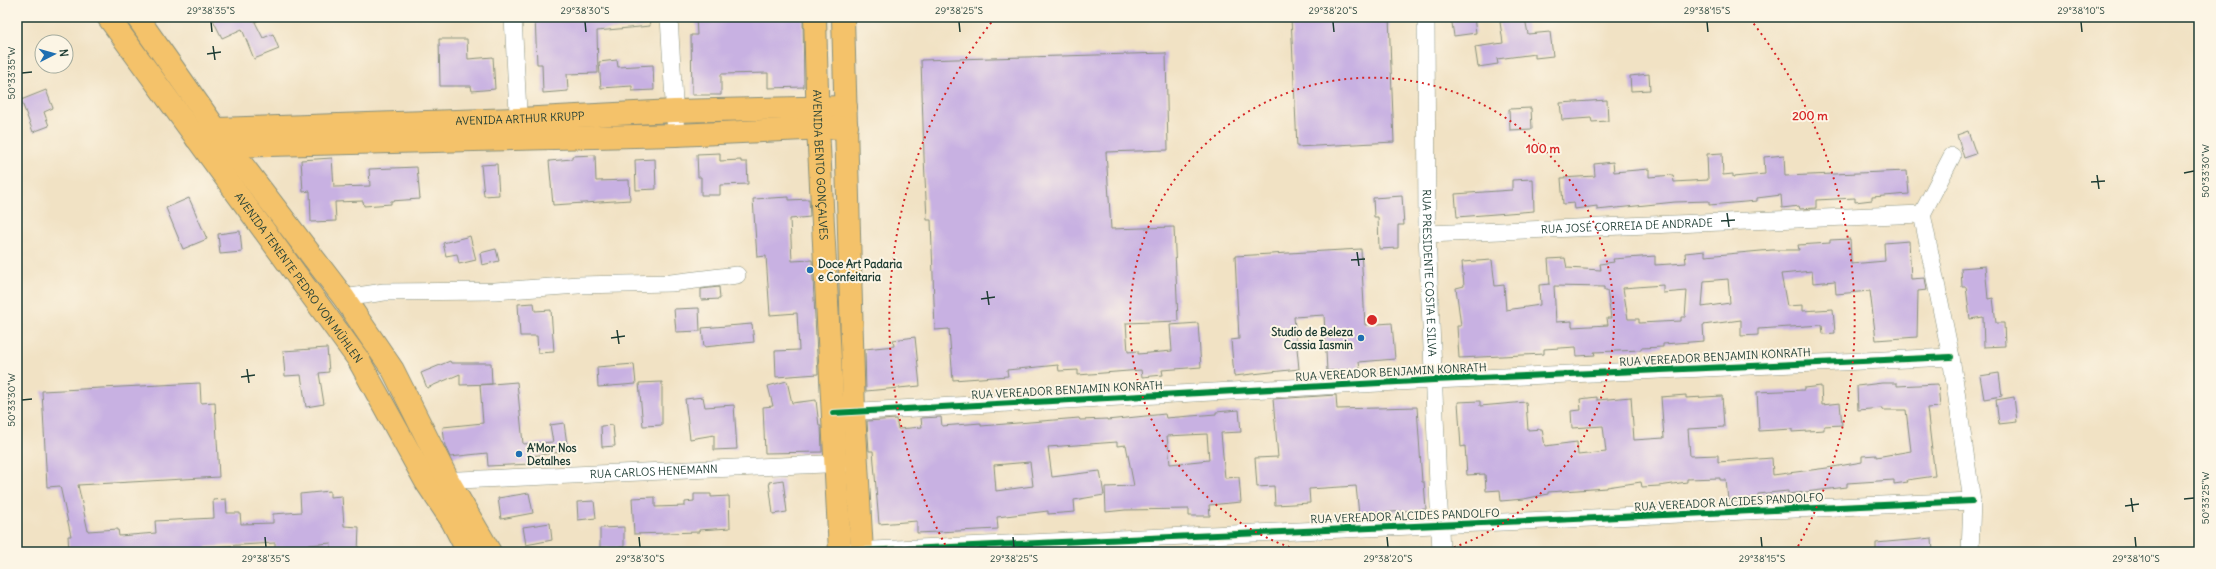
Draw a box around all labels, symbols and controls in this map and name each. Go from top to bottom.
text: 29°38'35"S [187,4,236,17]
text: 29°38'30"S [560,4,610,17]
text: 29°38'25"S [935,4,983,17]
text: 29°38'20"S [1309,4,1358,17]
text: 29°38'15"S [1684,4,1731,17]
text: 29°38'10"S [2057,4,2105,17]
north arrow [34,34,74,74]
text: 50°33'35"W [5,47,18,99]
text: N [57,48,71,57]
street label: AVENIDA BENTO GONÇALVES [810,90,831,240]
text: 200 m [1792,108,1828,123]
street label: AVENIDA ARTHUR KRUPP [455,109,585,128]
text: 100 m [1526,141,1560,156]
text: 50°33'30"W [2199,144,2212,198]
street label: RUA PRESIDENTE COSTA E SILVA [1420,189,1439,357]
street label: AVENIDA TENENTE PEDRO VON MÜHLEN [232,190,366,366]
street label: RUA JOSÉ CORREIA DE ANDRADE [1541,215,1713,236]
place label: Doce Art Padaria e Confeitaria [818,257,903,284]
marker: Doce Art Padaria e Confeitaria [805,265,815,275]
centre of rings [1365,313,1379,327]
place label: Studio de Beleza Cassia Iasmin [1271,325,1354,352]
marker: Studio de Beleza Cassia Iasmin [1356,333,1366,343]
street label: RUA VEREADOR BENJAMIN KONRATH [1619,345,1811,369]
street label: RUA VEREADOR BENJAMIN KONRATH [1295,360,1487,384]
text: 50°33'30"W [5,373,18,427]
street label: RUA VEREADOR BENJAMIN KONRATH [971,378,1163,402]
place label: A'Mor Nos Detalhes [527,441,577,468]
marker: A'Mor Nos Detalhes [514,449,524,459]
street label: RUA CARLOS HENEMANN [590,462,718,481]
text: 50°33'25"W [2199,472,2212,524]
street label: RUA VEREADOR ALCIDES PANDOLFO [1634,490,1824,514]
street label: RUA VEREADOR ALCIDES PANDOLFO [1310,506,1500,526]
text: 29°38'35"S [242,552,291,565]
text: 29°38'30"S [615,552,665,565]
text: 29°38'25"S [990,552,1038,565]
text: 29°38'20"S [1364,552,1413,565]
text: 29°38'15"S [1739,552,1786,565]
text: 29°38'10"S [2112,552,2160,565]

